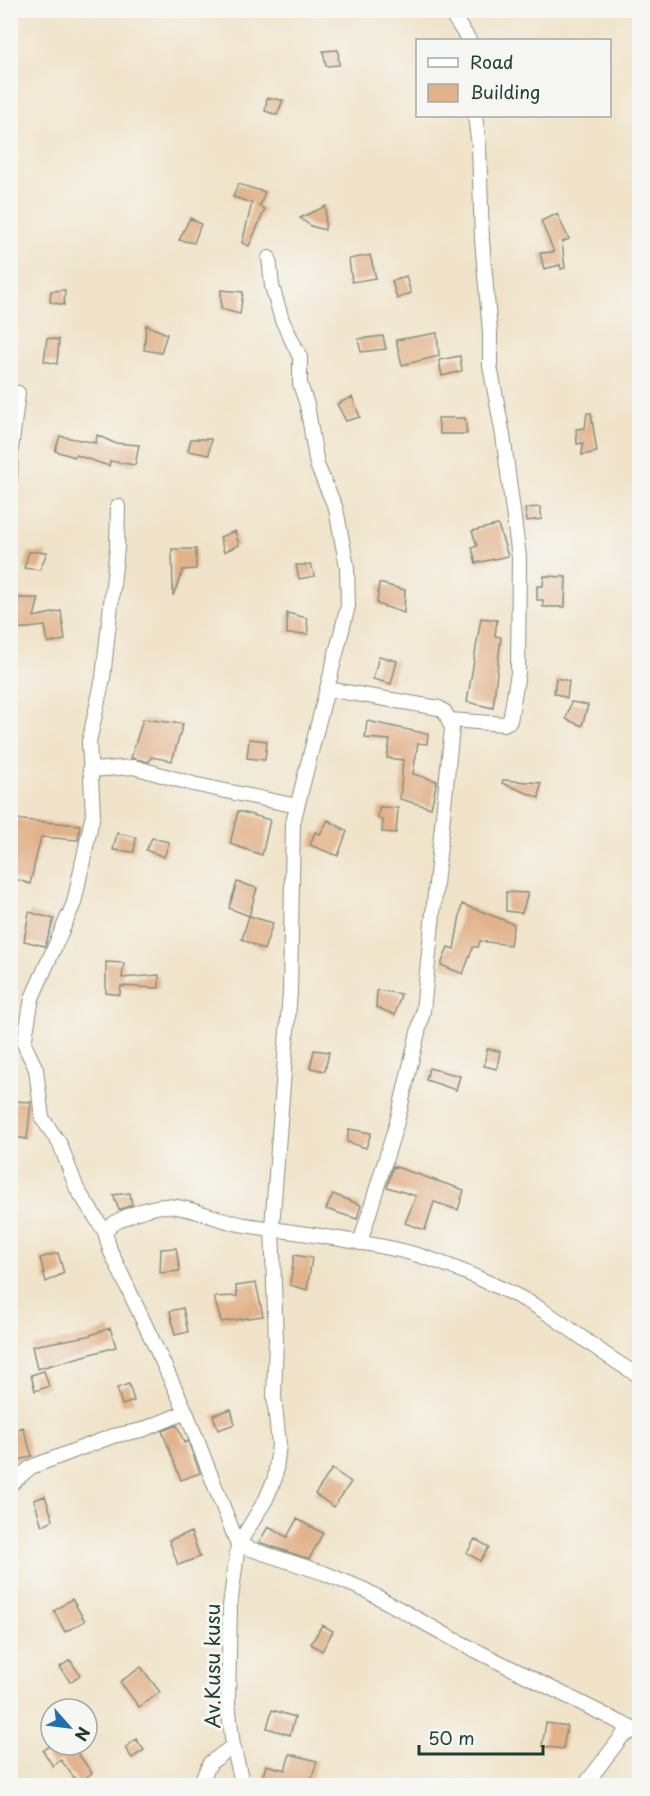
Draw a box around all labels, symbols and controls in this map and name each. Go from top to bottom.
legend [416,39,611,117]
text: Road [470,48,514,75]
text: Building [470,78,540,105]
street label: Av.Kusu kusu [197,1604,227,1729]
north arrow [39,1697,99,1757]
scale bar [419,1718,544,1756]
text: N [70,1723,97,1746]
text: 50 m [428,1724,475,1751]

